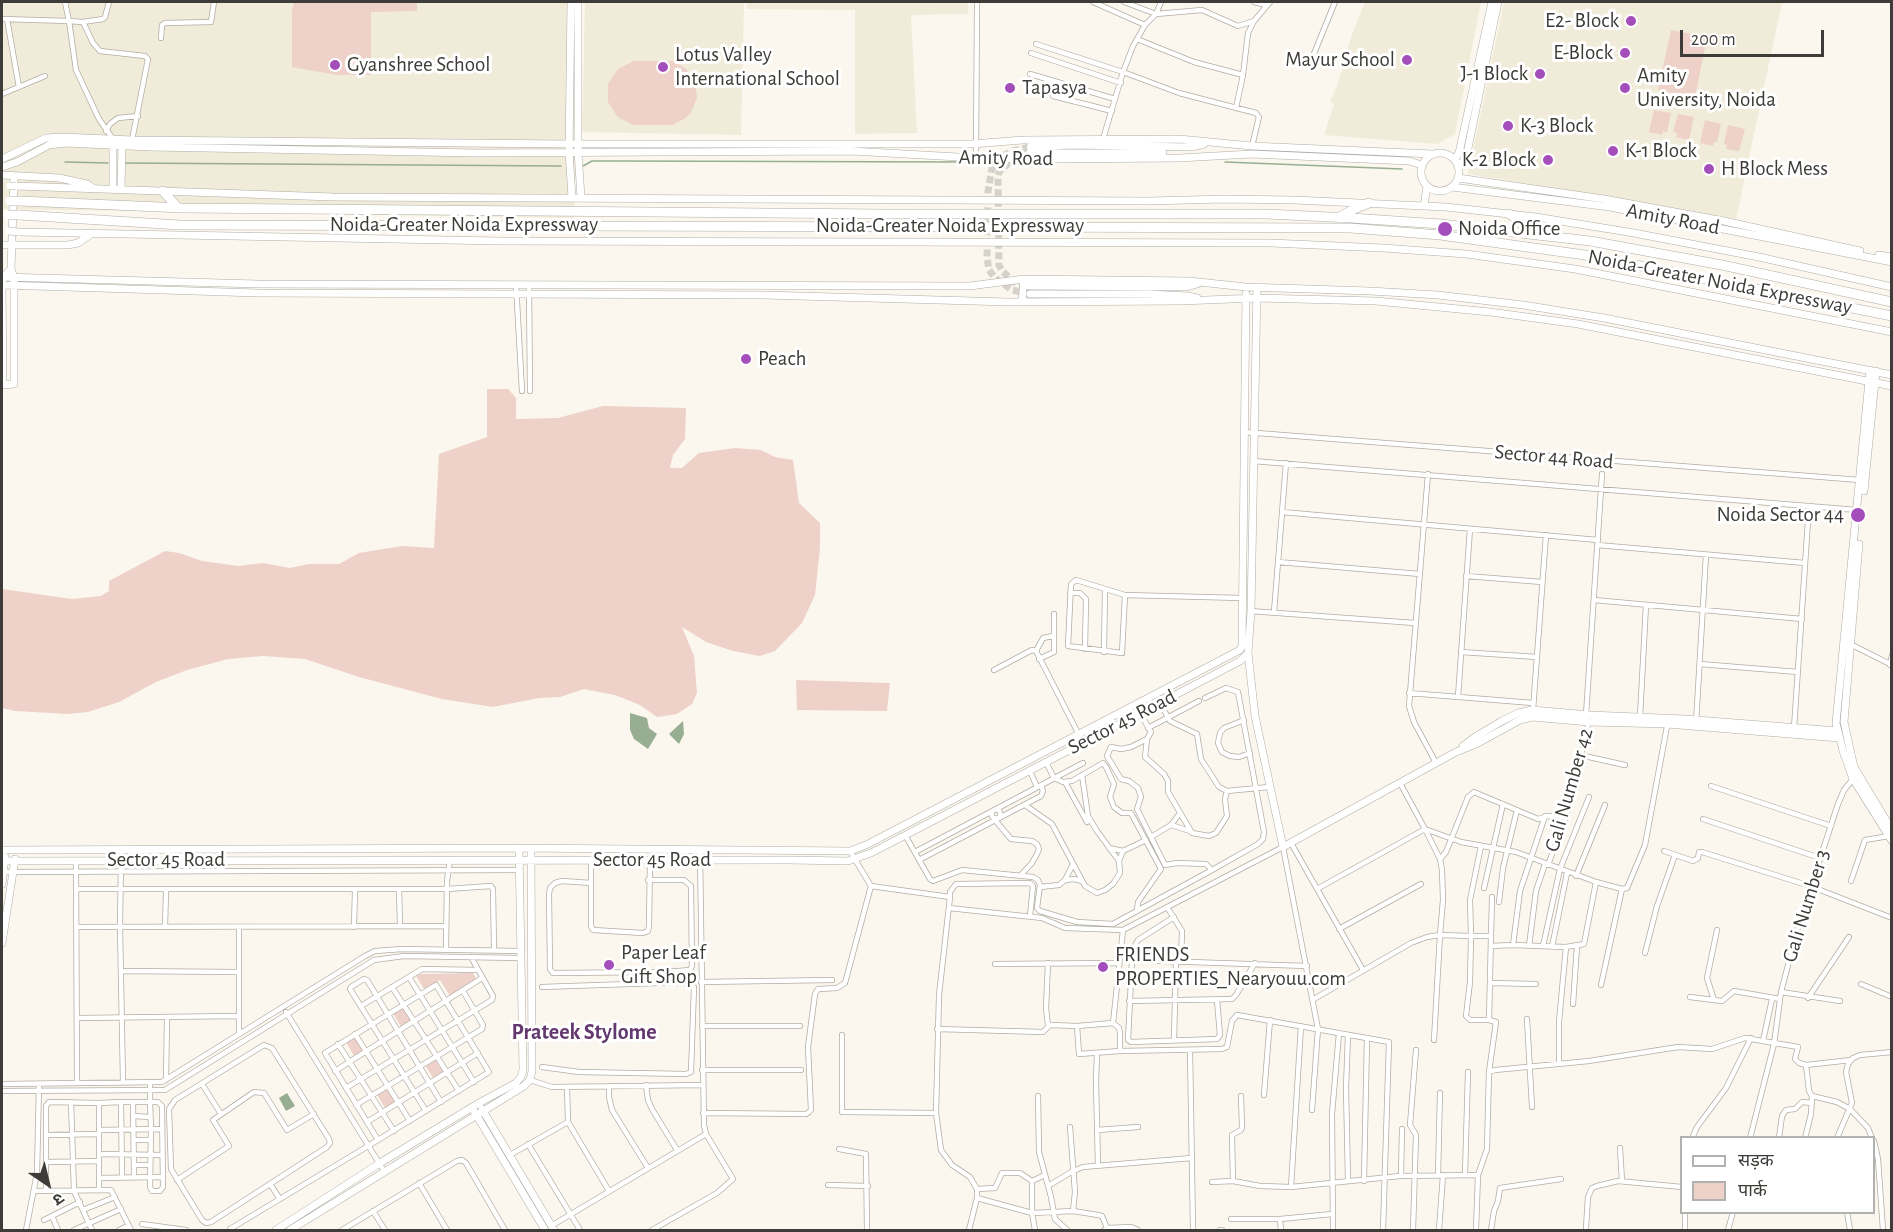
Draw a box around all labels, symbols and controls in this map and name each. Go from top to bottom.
place label: E2- Block [1545,8,1619,34]
marker: E2- Block [1624,14,1638,28]
scale bar [1683,18,1827,56]
text: 200 m [1691,31,1736,49]
place label: E-Block [1553,40,1613,66]
place label: Lotus Valley International School [675,42,840,92]
marker: E-Block [1618,46,1632,60]
place label: Mayur School [1285,47,1395,73]
place label: Gyanshree School [347,52,491,78]
marker: Mayur School [1400,53,1414,67]
marker: Gyanshree School [328,58,342,72]
marker: Lotus Valley International School [656,60,670,74]
place label: J-1 Block [1461,61,1528,87]
place label: Amity University, Noida [1637,63,1776,113]
marker: J-1 Block [1533,67,1547,81]
place label: Tapasya [1022,75,1087,101]
marker: Tapasya [1003,81,1017,95]
marker: Amity University, Noida [1618,81,1632,95]
place label: K-3 Block [1520,113,1593,139]
marker: K-3 Block [1501,119,1515,133]
place label: K-1 Block [1625,138,1697,164]
marker: K-1 Block [1606,144,1620,158]
street label: Amity Road [958,145,1054,171]
place label: K-2 Block [1462,147,1536,173]
marker: K-2 Block [1541,153,1555,167]
place label: H Block Mess [1721,156,1828,182]
marker: H Block Mess [1702,162,1716,176]
street label: Amity Road [1624,198,1722,240]
street label: Noida-Greater Noida Expressway [330,212,598,238]
street label: Noida-Greater Noida Expressway [816,213,1084,239]
place label: Noida Office [1458,216,1560,242]
marker: Noida Office [1436,220,1454,238]
street label: Noida-Greater Noida Expressway [1586,244,1854,320]
place label: Peach [758,346,806,372]
marker: Peach [739,352,753,366]
street label: Sector 44 Road [1493,439,1615,475]
place label: Noida Sector 44 [1716,502,1844,528]
marker: Noida Sector 44 [1849,506,1867,524]
street label: Sector 45 Road [1064,684,1180,760]
street label: Gali Number 42 [1539,725,1599,855]
street label: Sector 45 Road [107,847,225,873]
street label: Sector 45 Road [593,847,711,873]
street label: Gali Number 3 [1777,847,1835,965]
place label: Paper Leaf Gift Shop [621,940,706,990]
place label: FRIENDS PROPERTIES_Nearyouu.com [1115,942,1346,992]
marker: Paper Leaf Gift Shop [602,958,616,972]
marker: FRIENDS PROPERTIES_Nearyouu.com [1096,960,1110,974]
district label: Prateek Stylome [511,1019,657,1045]
legend [1680,1136,1875,1214]
text: सड़क [1738,1152,1774,1170]
north arrow [18,1154,78,1214]
text: पार्क [1738,1182,1767,1200]
text: उ [50,1190,67,1208]

